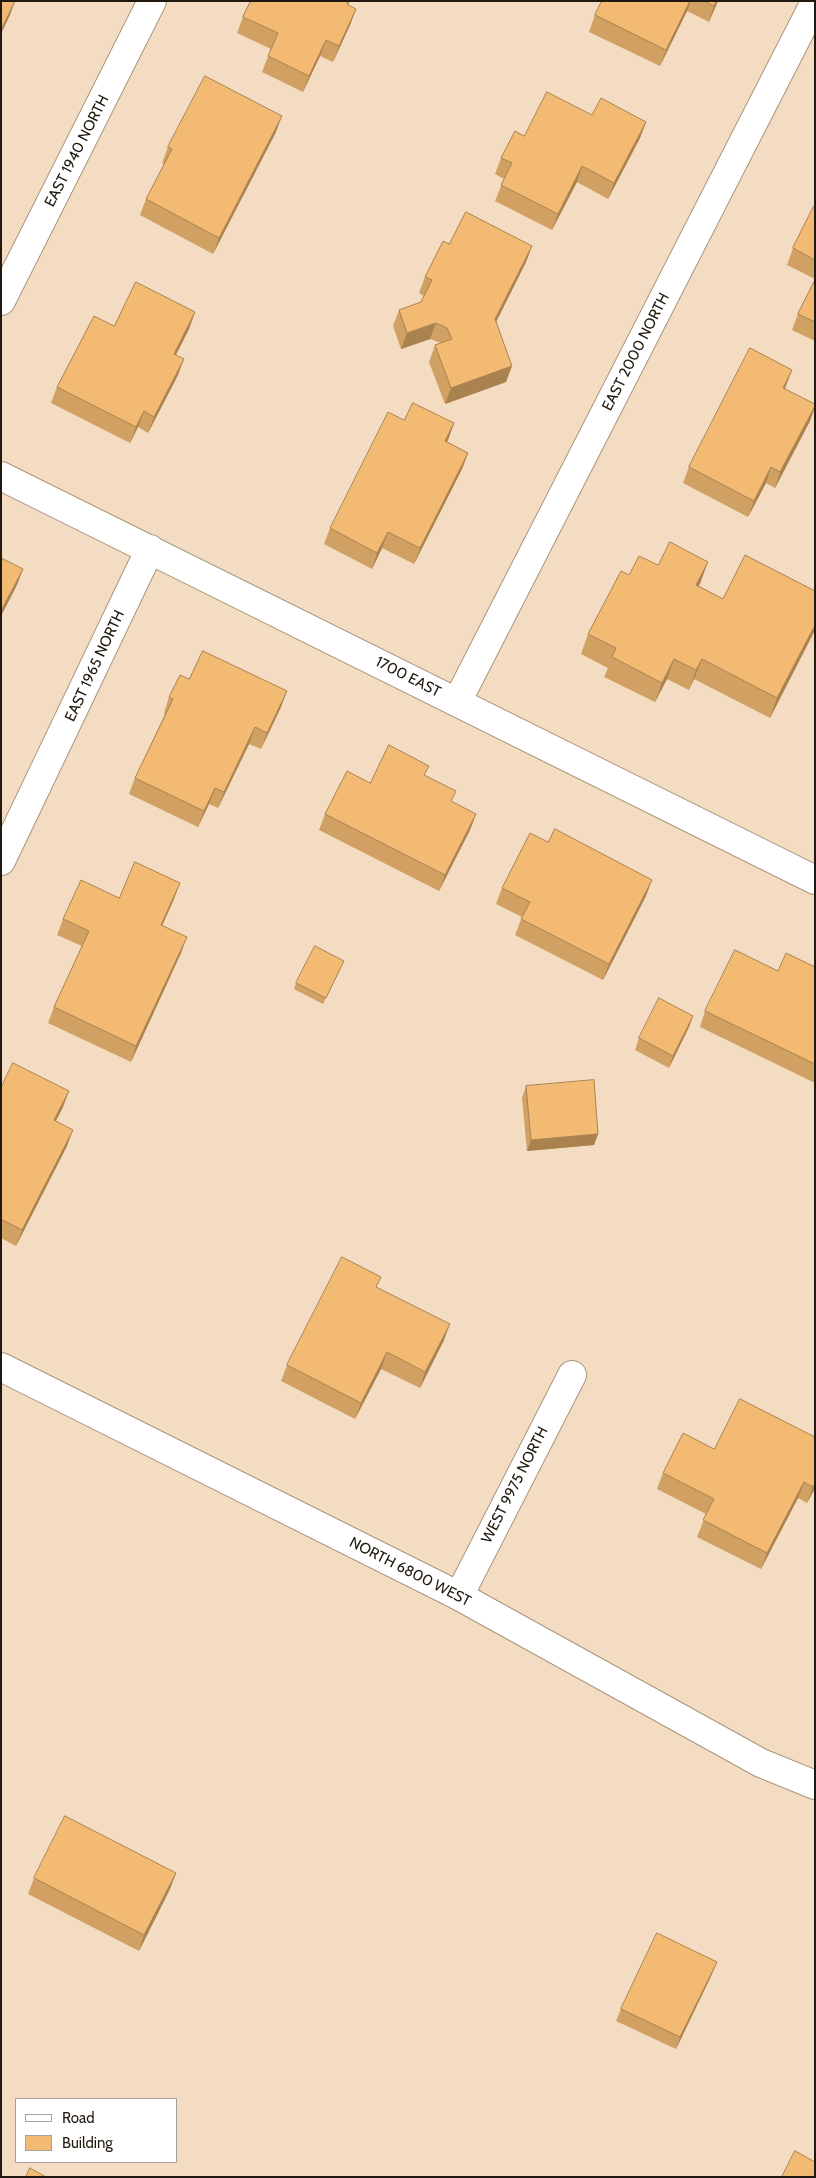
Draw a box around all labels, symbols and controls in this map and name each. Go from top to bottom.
street label: EAST 1940 NORTH [41,92,113,210]
street label: EAST 2000 NORTH [599,290,673,414]
street label: EAST 1965 NORTH [61,608,129,724]
street label: 1700 EAST [372,653,444,701]
street label: WEST 9975 NORTH [478,1424,552,1546]
street label: NORTH 6800 WEST [346,1534,474,1610]
legend [15,2098,178,2163]
text: Road [62,2109,95,2127]
text: Building [62,2134,113,2152]

